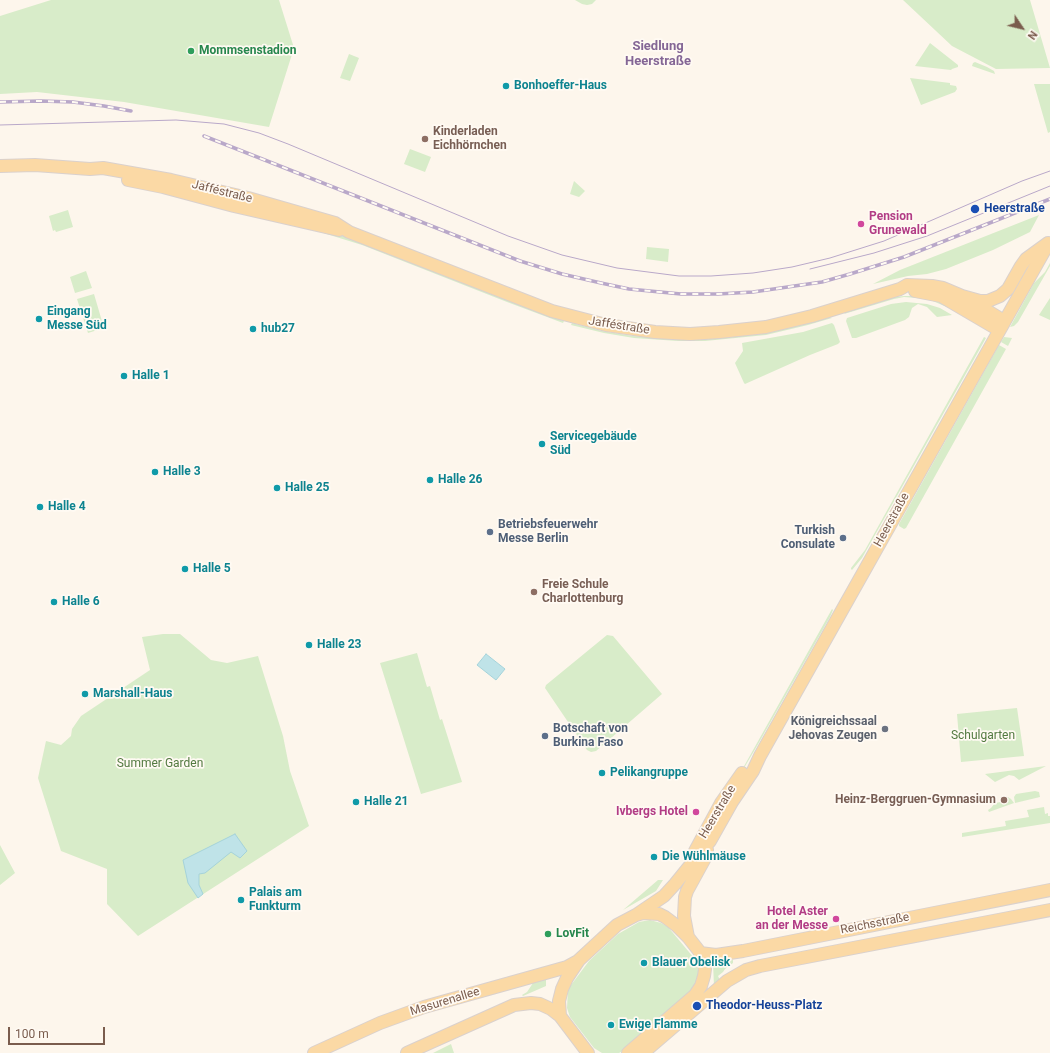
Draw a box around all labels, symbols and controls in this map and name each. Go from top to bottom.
north arrow [1002,8,1042,48]
text: N [1025,28,1040,42]
district label: Siedlung Heerstraße [625,39,691,70]
place label: Mommsenstadion [199,44,297,58]
marker: Mommsenstadion [186,46,196,56]
place label: Bonhoeffer-Haus [514,79,607,93]
marker: Bonhoeffer-Haus [501,81,511,91]
place label: Kinderladen Eichhörnchen [433,125,507,153]
marker: Kinderladen Eichhörnchen [420,134,430,144]
street label: Jafféstraße [190,178,254,206]
place label: Heerstraße [984,202,1045,216]
marker: Heerstraße [969,203,981,215]
place label: Pension Grunewald [869,210,927,238]
marker: Pension Grunewald [856,219,866,229]
place label: Eingang Messe Süd [47,305,107,333]
marker: Eingang Messe Süd [34,314,44,324]
street label: Jafféstraße [587,314,651,338]
place label: hub27 [261,322,295,336]
marker: hub27 [248,324,258,334]
place label: Halle 1 [132,369,170,383]
marker: Halle 1 [119,371,129,381]
place label: Servicegebäude Süd [550,430,637,458]
marker: Servicegebäude Süd [537,439,547,449]
place label: Halle 3 [163,465,201,479]
marker: Halle 3 [150,467,160,477]
place label: Halle 26 [438,473,482,487]
marker: Halle 26 [425,475,435,485]
place label: Halle 25 [285,481,329,495]
marker: Halle 25 [272,483,282,493]
street label: Heerstraße [871,491,913,549]
place label: Halle 4 [48,500,86,514]
marker: Halle 4 [35,502,45,512]
place label: Betriebsfeuerwehr Messe Berlin [498,518,598,546]
place label: Turkish Consulate [781,524,835,552]
marker: Betriebsfeuerwehr Messe Berlin [485,527,495,537]
marker: Turkish Consulate [838,533,848,543]
place label: Halle 5 [193,562,231,576]
marker: Halle 5 [180,564,190,574]
place label: Freie Schule Charlottenburg [542,578,623,606]
marker: Freie Schule Charlottenburg [529,587,539,597]
place label: Halle 6 [62,595,100,609]
marker: Halle 6 [49,597,59,607]
place label: Halle 23 [317,638,361,652]
marker: Halle 23 [304,640,314,650]
place label: Marshall-Haus [93,687,172,701]
marker: Marshall-Haus [80,689,90,699]
place label: Königreichssaal Jehovas Zeugen [788,715,877,743]
place label: Botschaft von Burkina Faso [553,722,628,750]
marker: Königreichssaal Jehovas Zeugen [880,724,890,734]
park label: Schulgarten [951,729,1015,743]
marker: Botschaft von Burkina Faso [540,731,550,741]
park label: Summer Garden [117,757,203,771]
place label: Pelikangruppe [610,766,688,780]
marker: Pelikangruppe [597,768,607,778]
street label: Heerstraße [697,783,739,841]
place label: Heinz-Berggruen-Gymnasium [835,793,996,807]
place label: Halle 21 [364,795,408,809]
marker: Heinz-Berggruen-Gymnasium [999,795,1009,805]
marker: Halle 21 [351,797,361,807]
place label: Ivbergs Hotel [616,805,688,819]
marker: Ivbergs Hotel [691,807,701,817]
place label: Die Wühlmäuse [662,850,746,864]
marker: Die Wühlmäuse [649,852,659,862]
place label: Palais am Funkturm [249,886,302,914]
marker: Palais am Funkturm [236,895,246,905]
place label: Hotel Aster an der Messe [755,905,828,933]
street label: Reichsstraße [839,910,911,938]
marker: Hotel Aster an der Messe [831,914,841,924]
place label: LovFit [556,927,589,941]
marker: LovFit [543,929,553,939]
place label: Blauer Obelisk [652,956,730,970]
marker: Blauer Obelisk [639,958,649,968]
street label: Masurenallee [409,985,481,1019]
place label: Theodor-Heuss-Platz [706,999,822,1013]
marker: Theodor-Heuss-Platz [691,1000,703,1012]
place label: Ewige Flamme [619,1018,697,1032]
scale bar [10,1019,107,1045]
marker: Ewige Flamme [606,1020,616,1030]
text: 100 m [15,1027,49,1041]

